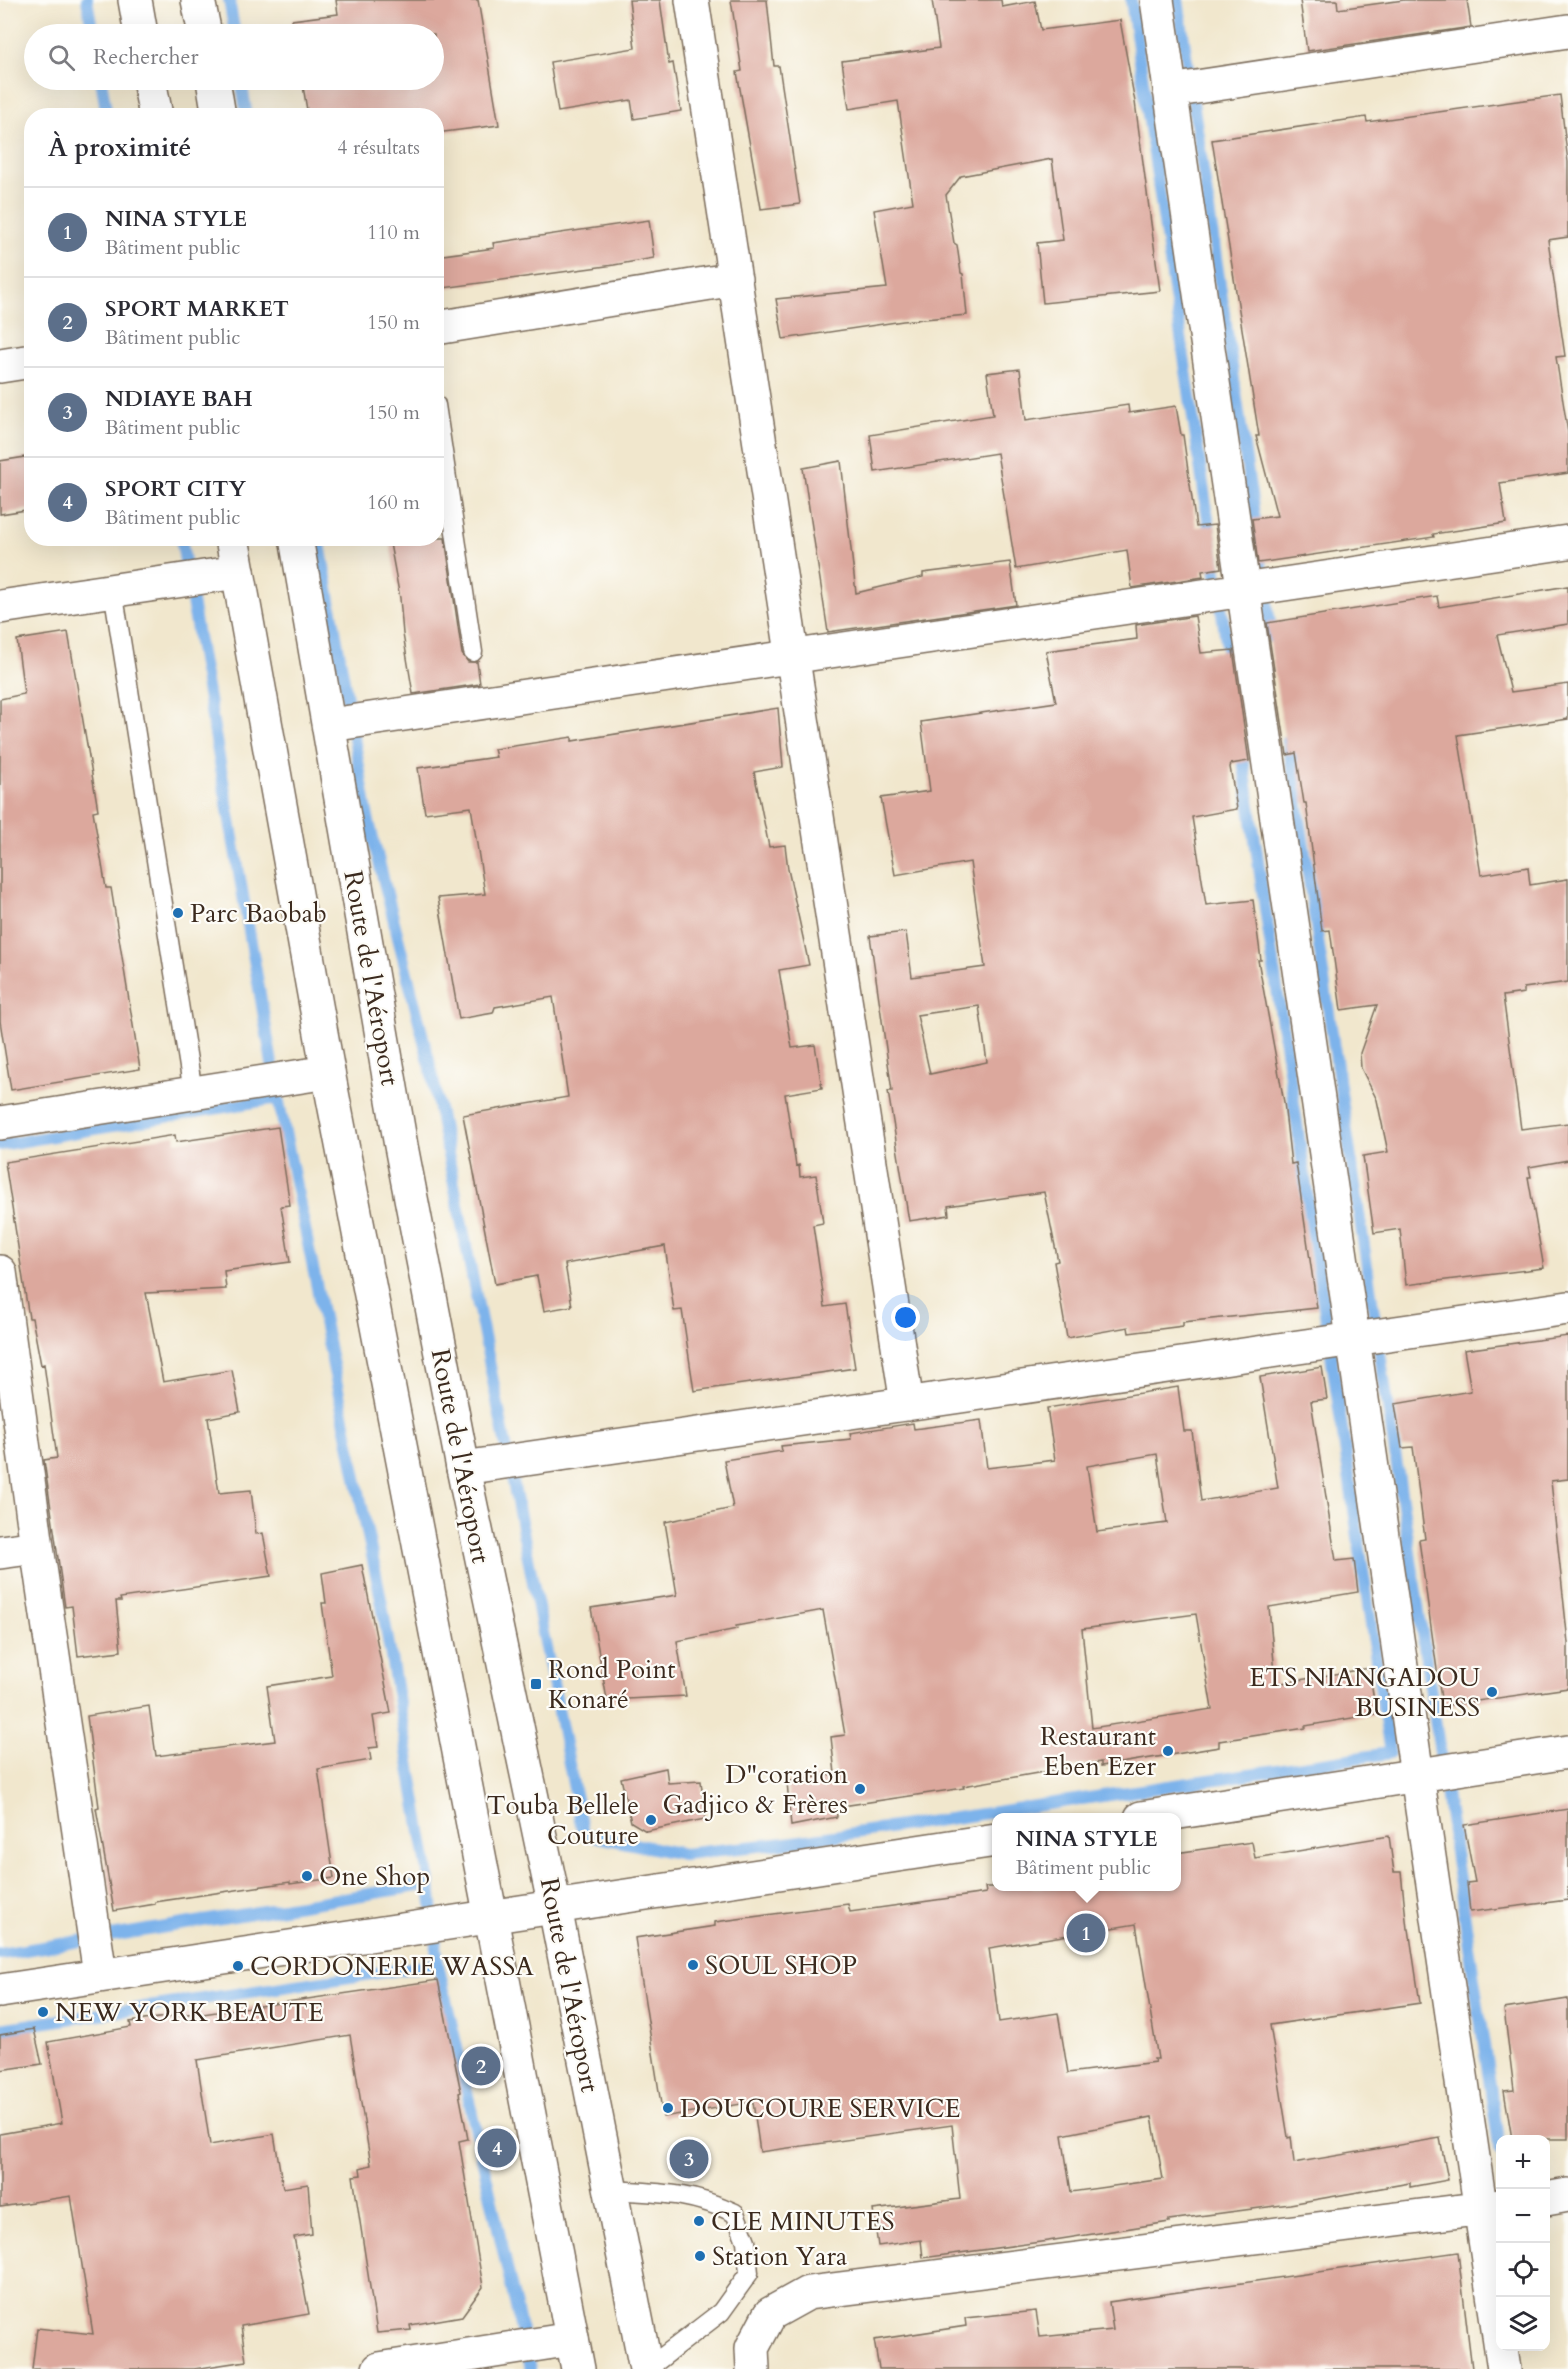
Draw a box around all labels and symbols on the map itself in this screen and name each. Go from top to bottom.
street label: Route de l'Aéroport [335,868,408,1088]
place label: Parc Baobab [190,896,327,931]
marker: Parc Baobab [171,906,185,920]
your location [891,1303,920,1332]
street label: Route de l'Aéroport [423,1346,498,1566]
place label: Rond Point Konaré [548,1652,675,1717]
place label: ETS NIANGADOU BUSINESS [1249,1660,1480,1725]
marker: Rond Point Konaré [529,1677,543,1691]
marker: ETS NIANGADOU BUSINESS [1485,1685,1499,1699]
place label: Restaurant Eben Ezer [1040,1719,1157,1784]
marker: Restaurant Eben Ezer [1161,1744,1175,1758]
place label: D"coration Gadjico & Frères [662,1757,848,1822]
marker: D"coration Gadjico & Frères [853,1782,867,1796]
place label: Touba Bellele Couture [487,1788,639,1853]
marker: Touba Bellele Couture [644,1813,658,1827]
place label: One Shop [319,1859,430,1894]
marker: One Shop [300,1869,314,1883]
street label: Route de l'Aéroport [532,1875,607,2095]
pin: 1 [1066,1910,1106,1956]
place label: SOUL SHOP [705,1948,857,1983]
place label: CORDONERIE WASSA [250,1949,534,1984]
marker: SOUL SHOP [686,1958,700,1972]
marker: CORDONERIE WASSA [231,1959,245,1973]
place label: NEW YORK BEAUTE [55,1995,324,2030]
marker: NEW YORK BEAUTE [36,2005,50,2019]
pin: 2 [462,2044,500,2088]
place label: DOUCOURE SERVICE [680,2091,960,2126]
marker: DOUCOURE SERVICE [661,2101,675,2115]
pin: 4 [478,2126,516,2170]
pin: 3 [670,2136,708,2182]
place label: CLE MINUTES [711,2204,895,2239]
marker: CLE MINUTES [692,2214,706,2228]
place label: Station Yara [712,2239,847,2274]
marker: Station Yara [693,2249,707,2263]

